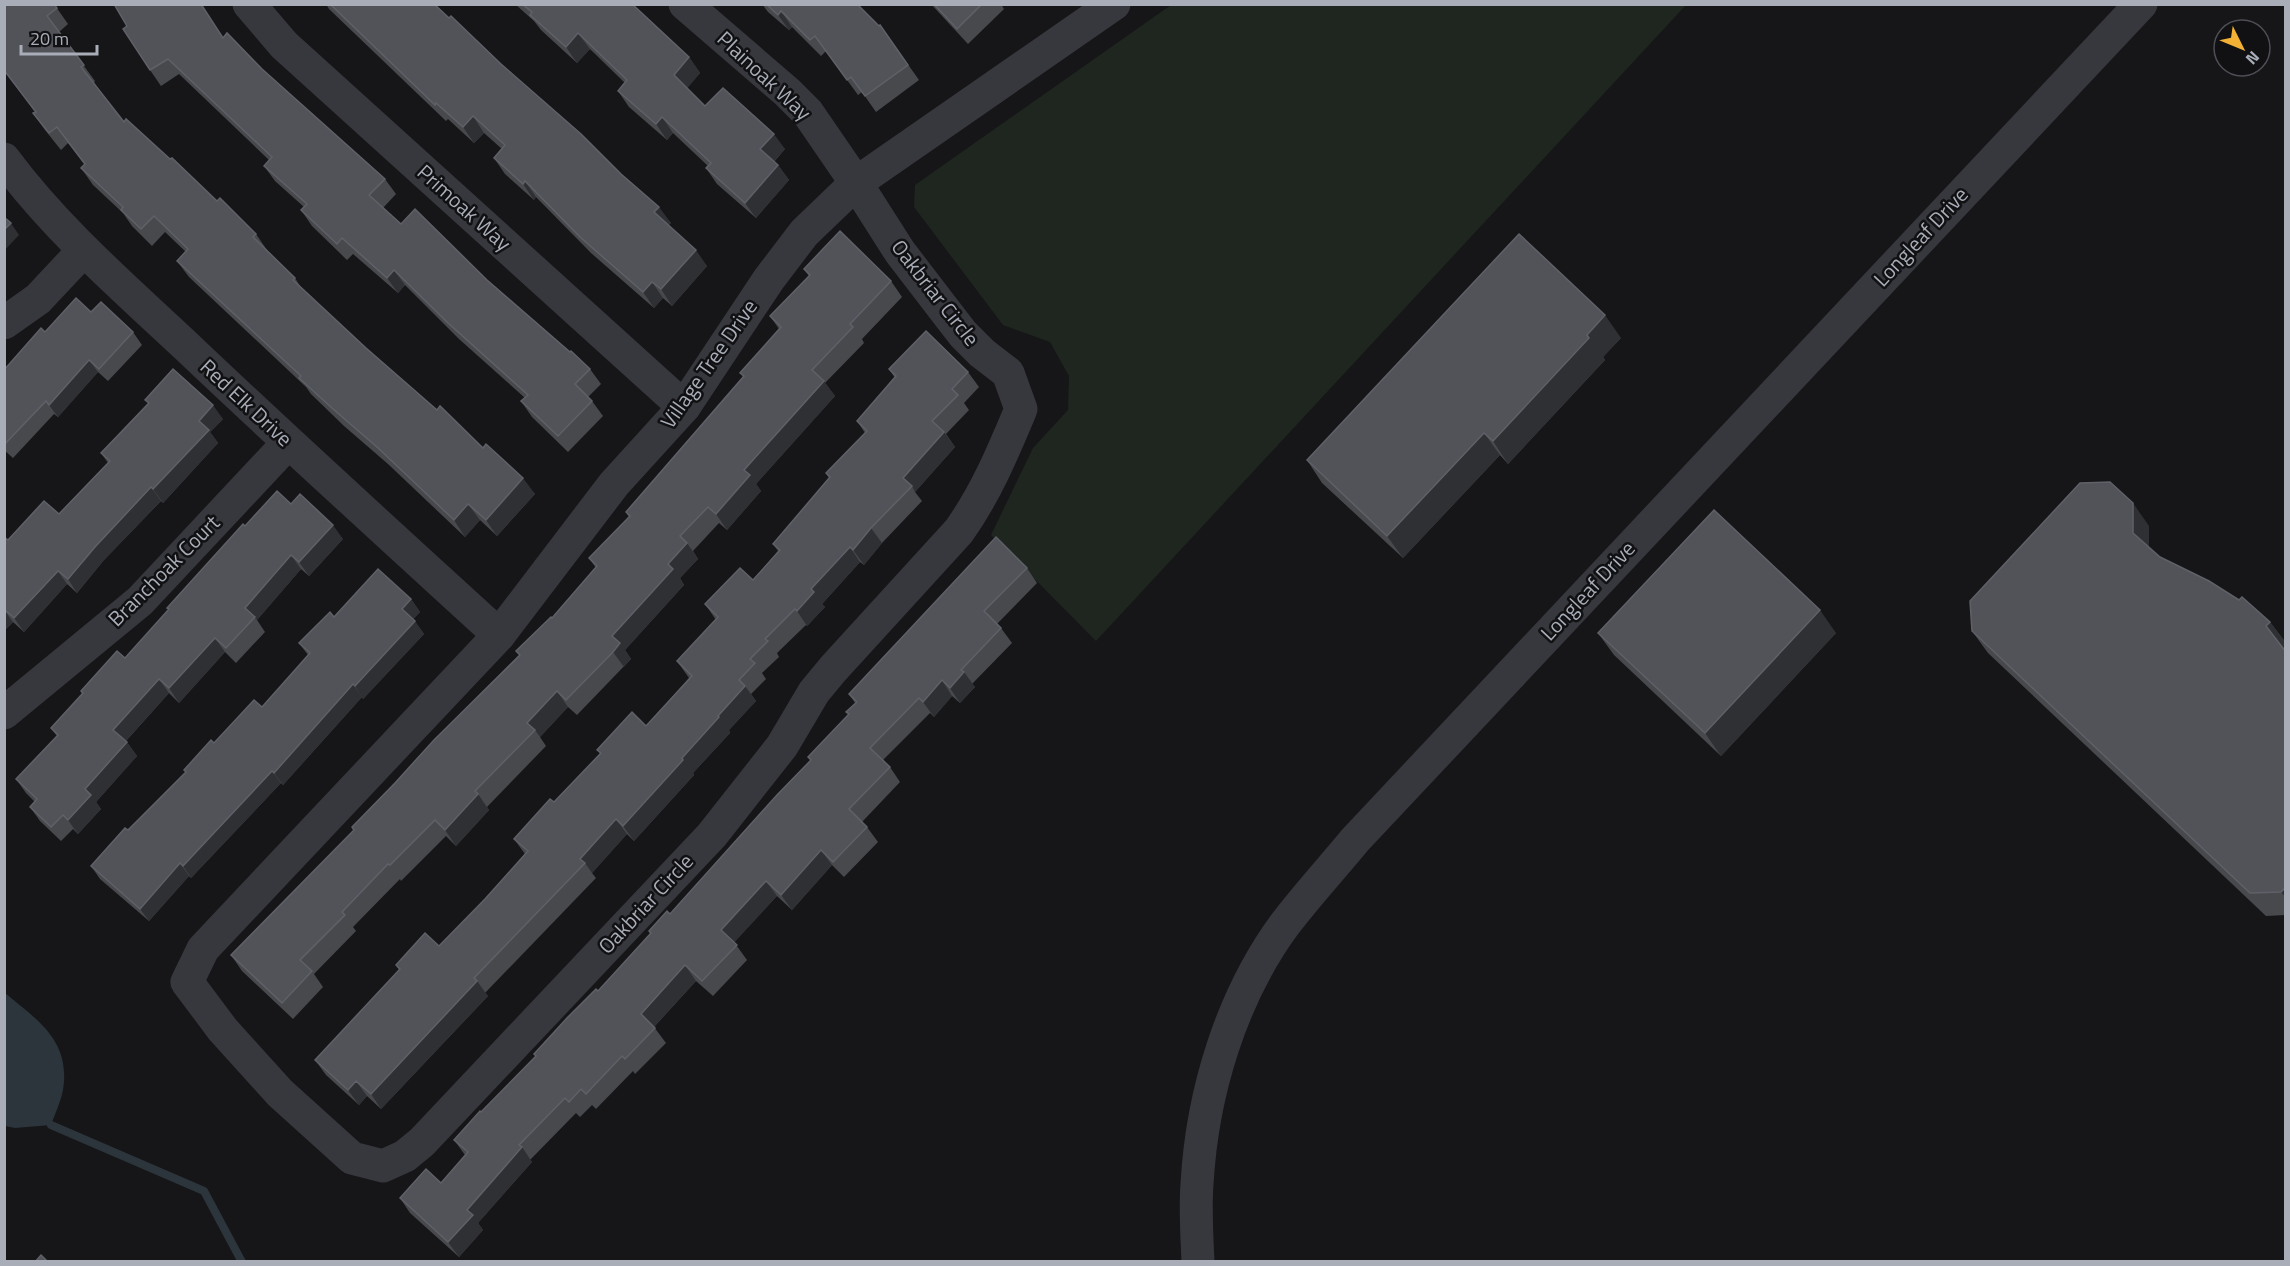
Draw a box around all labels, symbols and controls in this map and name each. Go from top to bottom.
scale bar [21,18,98,56]
north arrow [2212,18,2272,78]
street label: Plainoak Way [710,23,819,127]
text: 20 m [30,25,69,52]
text: N [2240,46,2266,70]
street label: Primoak Way [410,156,519,258]
street label: Longleaf Drive [1865,179,1975,294]
street label: Oakbriar Circle [884,232,988,352]
street label: Village Tree Drive [652,292,765,435]
street label: Red Elk Drive [193,351,300,454]
street label: Branchoak Court [100,507,227,634]
street label: Longleaf Drive [1532,533,1642,648]
street label: Oakbriar Circle [590,846,700,961]

